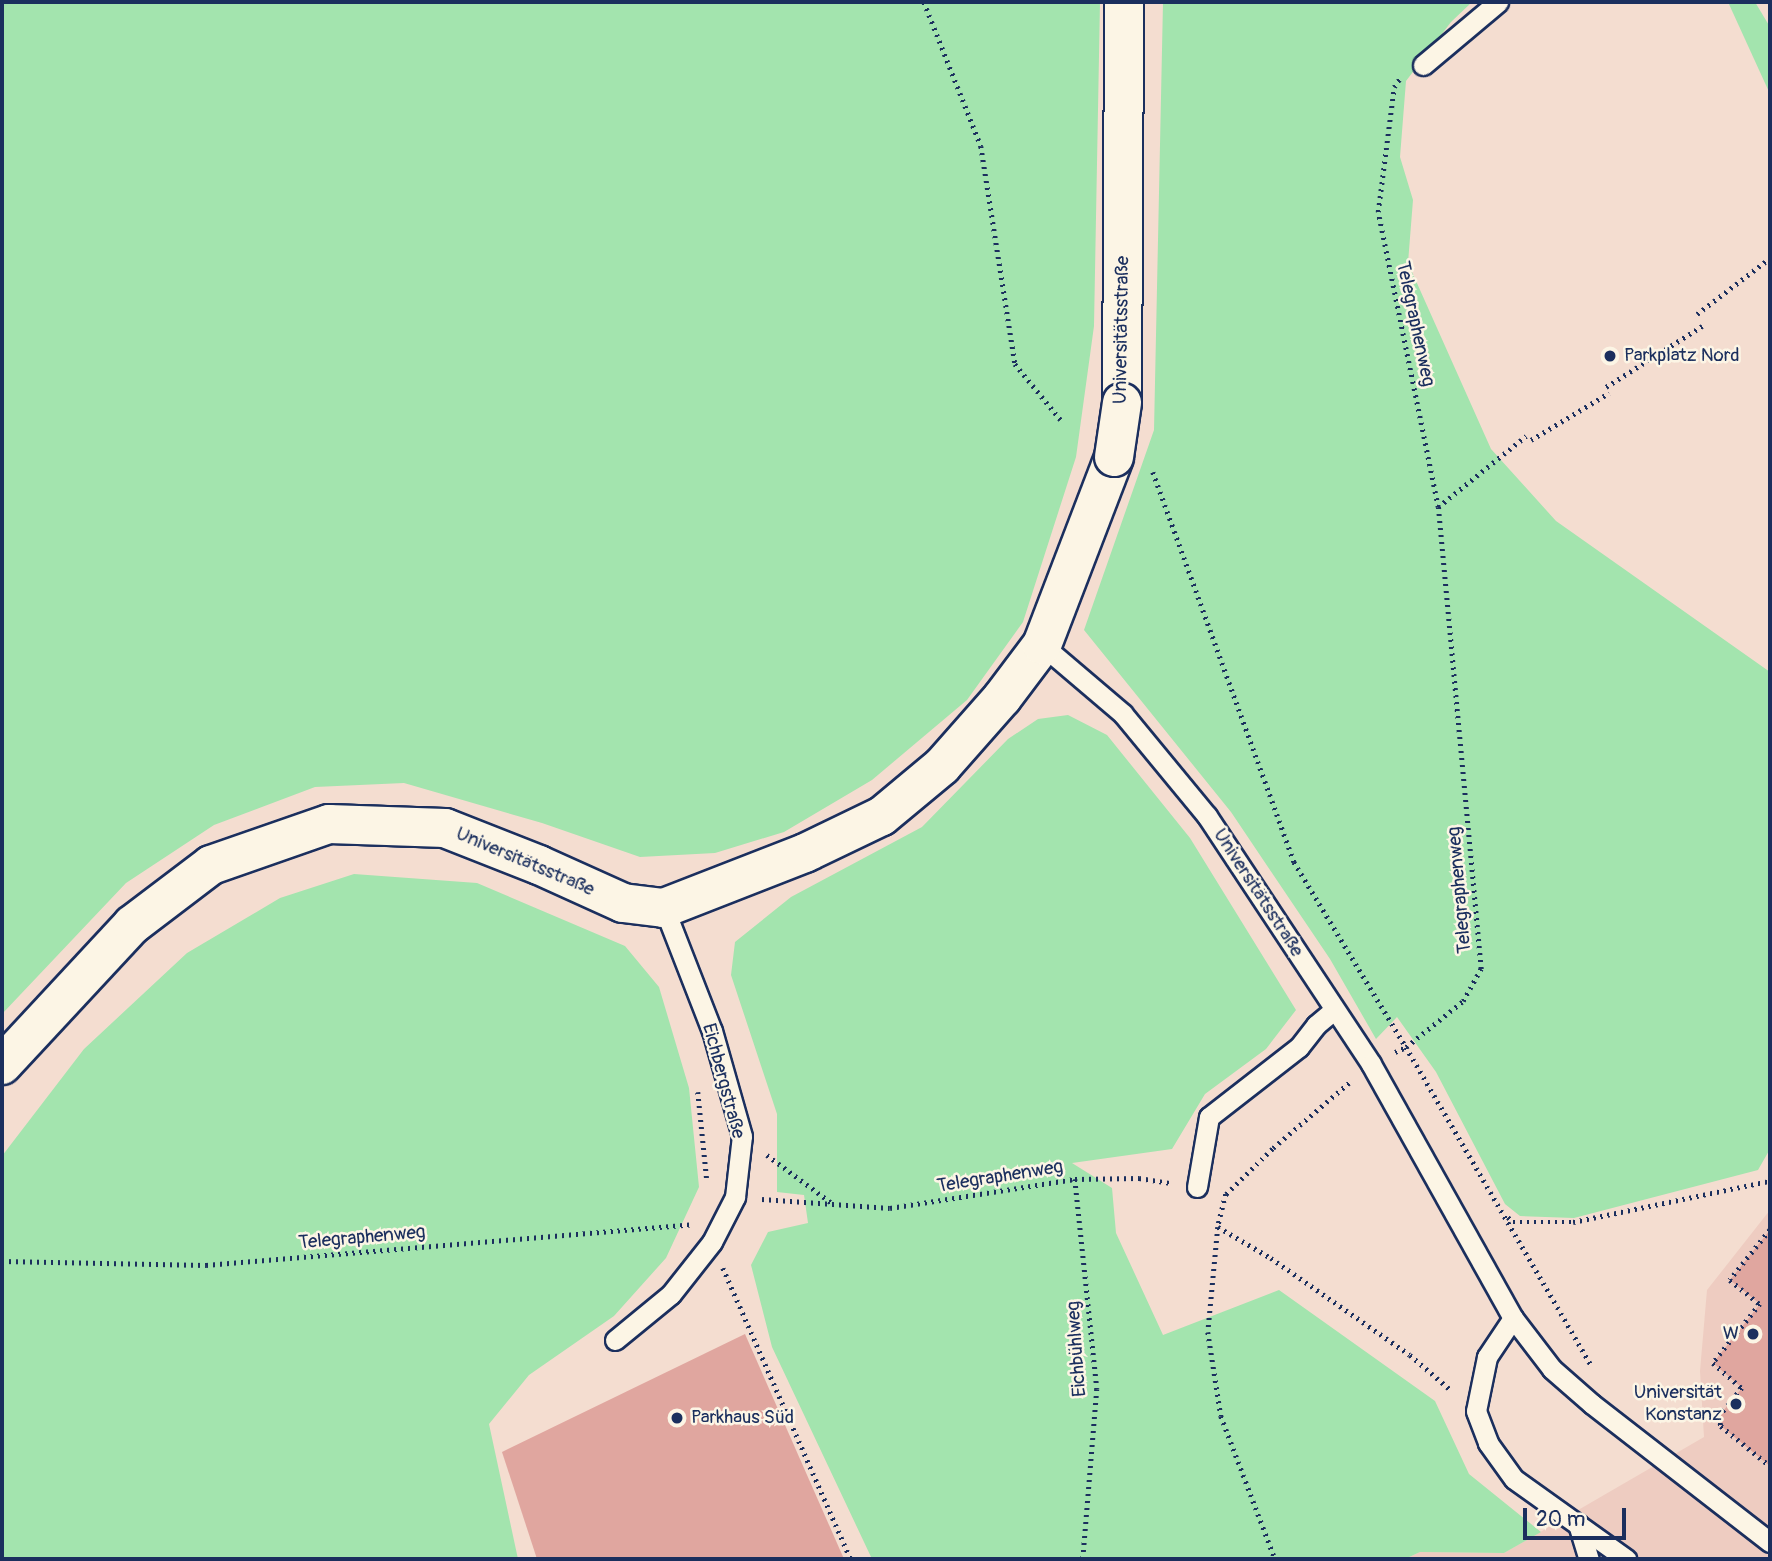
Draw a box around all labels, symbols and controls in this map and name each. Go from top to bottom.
street label: Universitätsstraße [1109,256,1135,404]
street label: Telegraphenweg [1391,259,1439,389]
place label: Parkplatz Nord [1624,345,1739,367]
marker: Parkplatz Nord [1602,348,1618,364]
street label: Universitätsstraße [452,823,598,901]
street label: Universitätsstraße [1208,825,1308,961]
street label: Telegraphenweg [1443,826,1477,954]
street label: Eichbergstraße [697,1021,749,1141]
street label: Telegraphenweg [935,1156,1065,1198]
street label: Telegraphenweg [298,1221,426,1255]
street label: Eichbühlweg [1062,1300,1092,1398]
place label: W [1723,1323,1739,1345]
marker: W [1745,1326,1761,1342]
place label: Universität Konstanz [1634,1382,1722,1426]
marker: Universität Konstanz [1728,1396,1744,1412]
place label: Parkhaus Süd [691,1407,794,1429]
marker: Parkhaus Süd [669,1410,685,1426]
scale bar [1527,1494,1630,1538]
text: 20 m [1536,1506,1585,1533]

